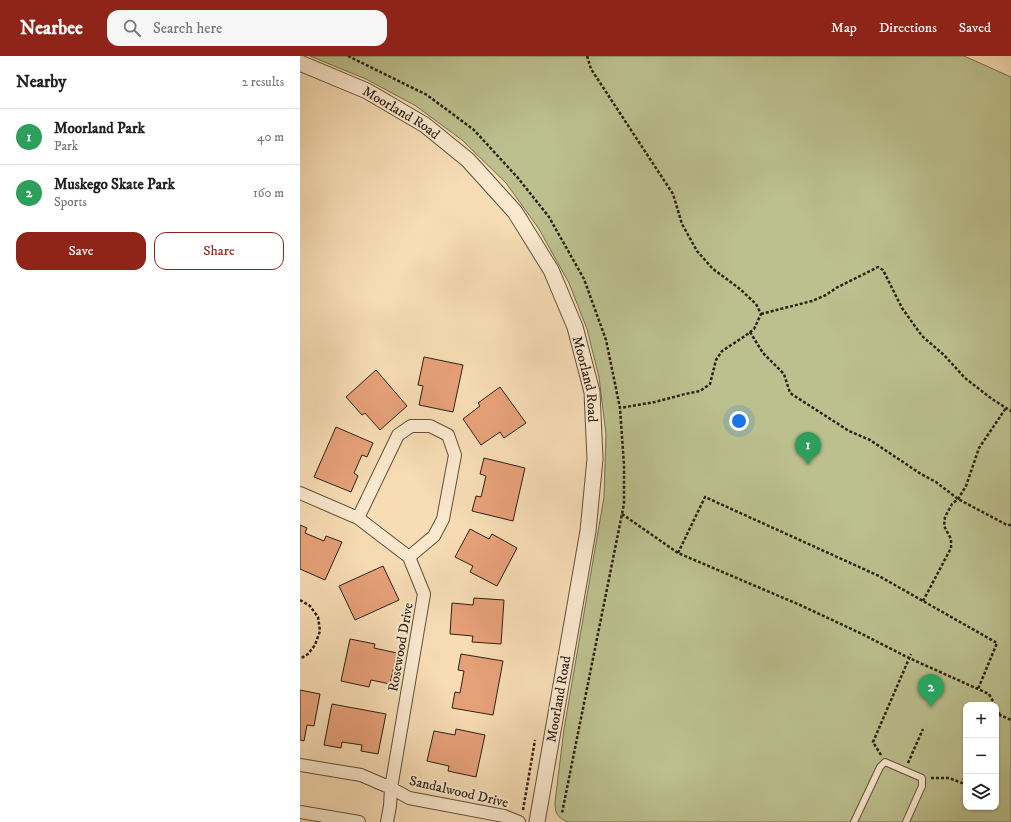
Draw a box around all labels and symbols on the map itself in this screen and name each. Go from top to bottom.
street label: Moorland Road [359,82,443,144]
street label: Moorland Road [568,334,601,423]
your location [729,411,749,431]
pin: 1 [795,432,821,465]
street label: Rosewood Drive [384,601,418,693]
street label: Moorland Road [543,654,575,744]
pin: 2 [918,674,944,707]
street label: Sandalwood Drive [407,772,510,812]

